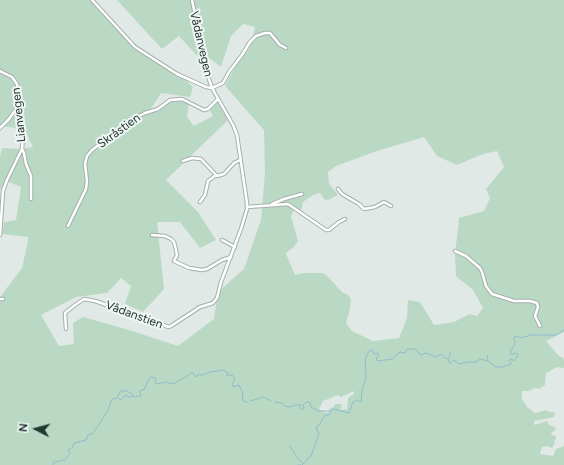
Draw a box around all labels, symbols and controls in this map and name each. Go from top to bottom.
street label: Vådanvegen [186,10,216,78]
street label: Lianvegen [9,87,29,143]
street label: Skråstien [95,111,143,151]
street label: Vådanstien [103,298,165,332]
north arrow [16,409,56,449]
text: N [17,423,30,433]

